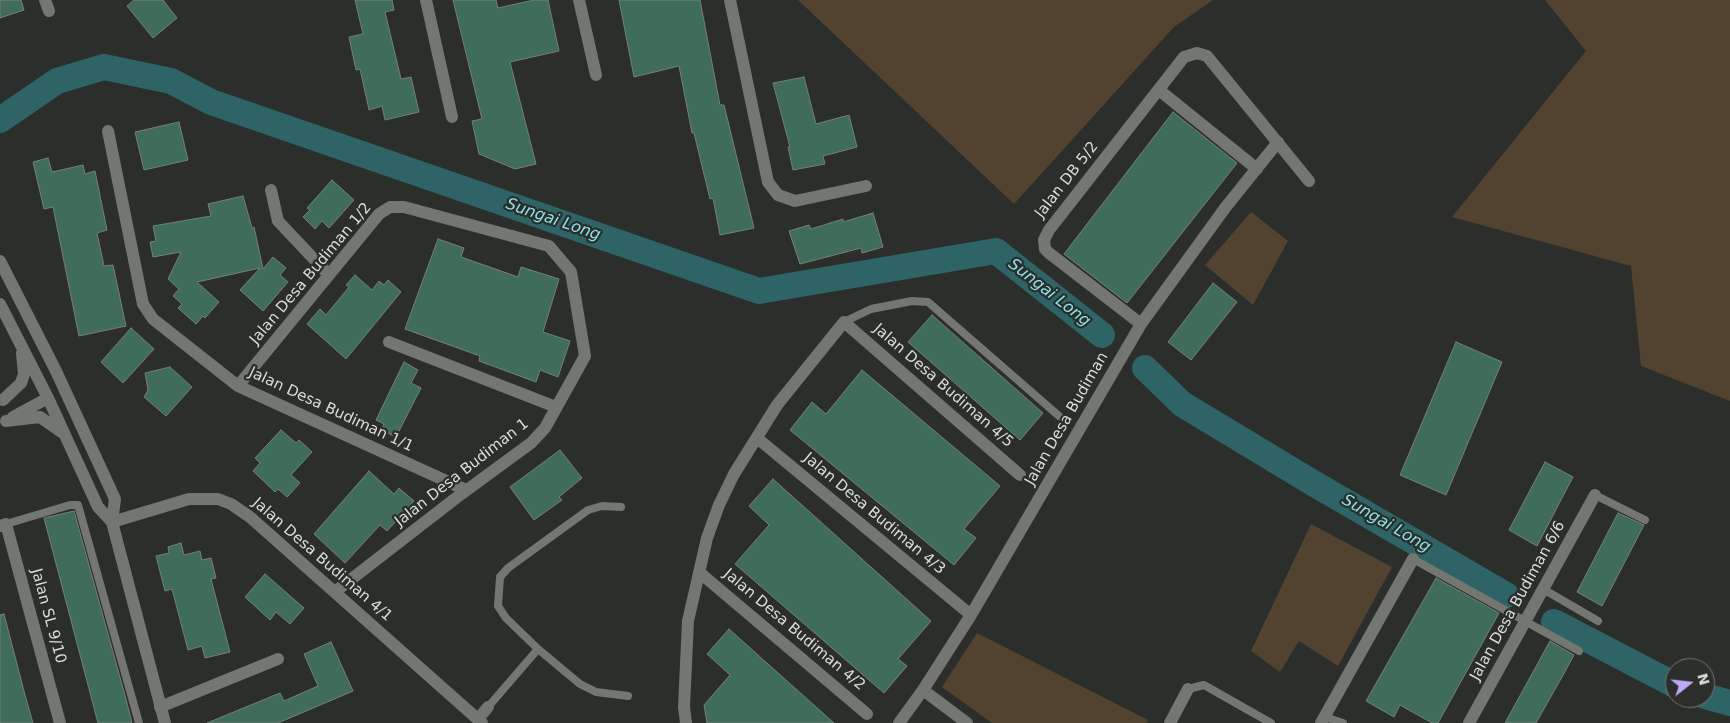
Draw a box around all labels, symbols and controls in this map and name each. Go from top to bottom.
street label: Jalan DB 5/2 [1032,138,1102,222]
water label: Sungai Long [503,195,603,245]
street label: Jalan Desa Budiman 1/2 [246,199,376,349]
water label: Sungai Long [1004,255,1094,331]
street label: Jalan Desa Budiman 4/5 [869,320,1017,452]
street label: Jalan Desa Budiman [1022,349,1112,489]
street label: Jalan Desa Budiman 1/1 [246,364,416,456]
street label: Jalan Desa Budiman 1 [391,415,533,531]
street label: Jalan Desa Budiman 4/3 [799,449,949,579]
water label: Sungai Long [1338,491,1434,557]
street label: Jalan Desa Budiman 4/1 [248,494,396,626]
street label: Jalan Desa Budiman 6/6 [1467,518,1569,684]
street label: Jalan Desa Budiman 4/2 [719,565,869,695]
street label: Jalan SL 9/10 [27,567,69,665]
north arrow [1665,658,1715,708]
text: N [1694,671,1713,687]

